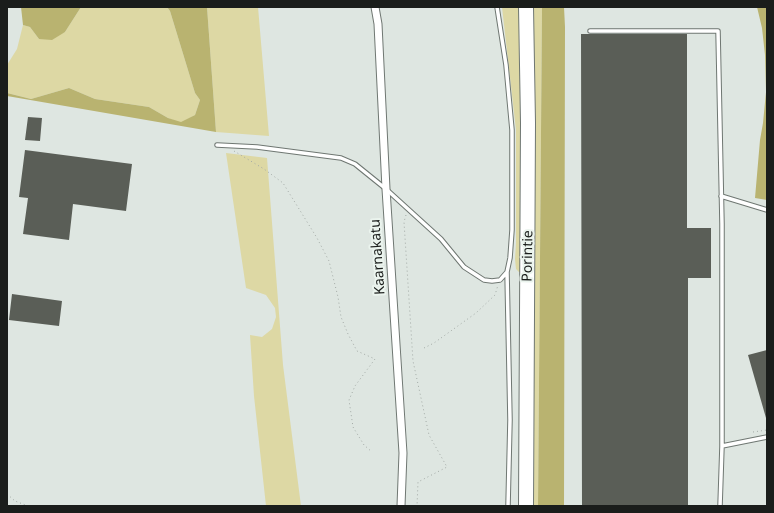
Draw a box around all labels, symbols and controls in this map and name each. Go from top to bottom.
street label: Kaarnakatu [367,219,389,295]
street label: Porintie [519,230,537,282]

